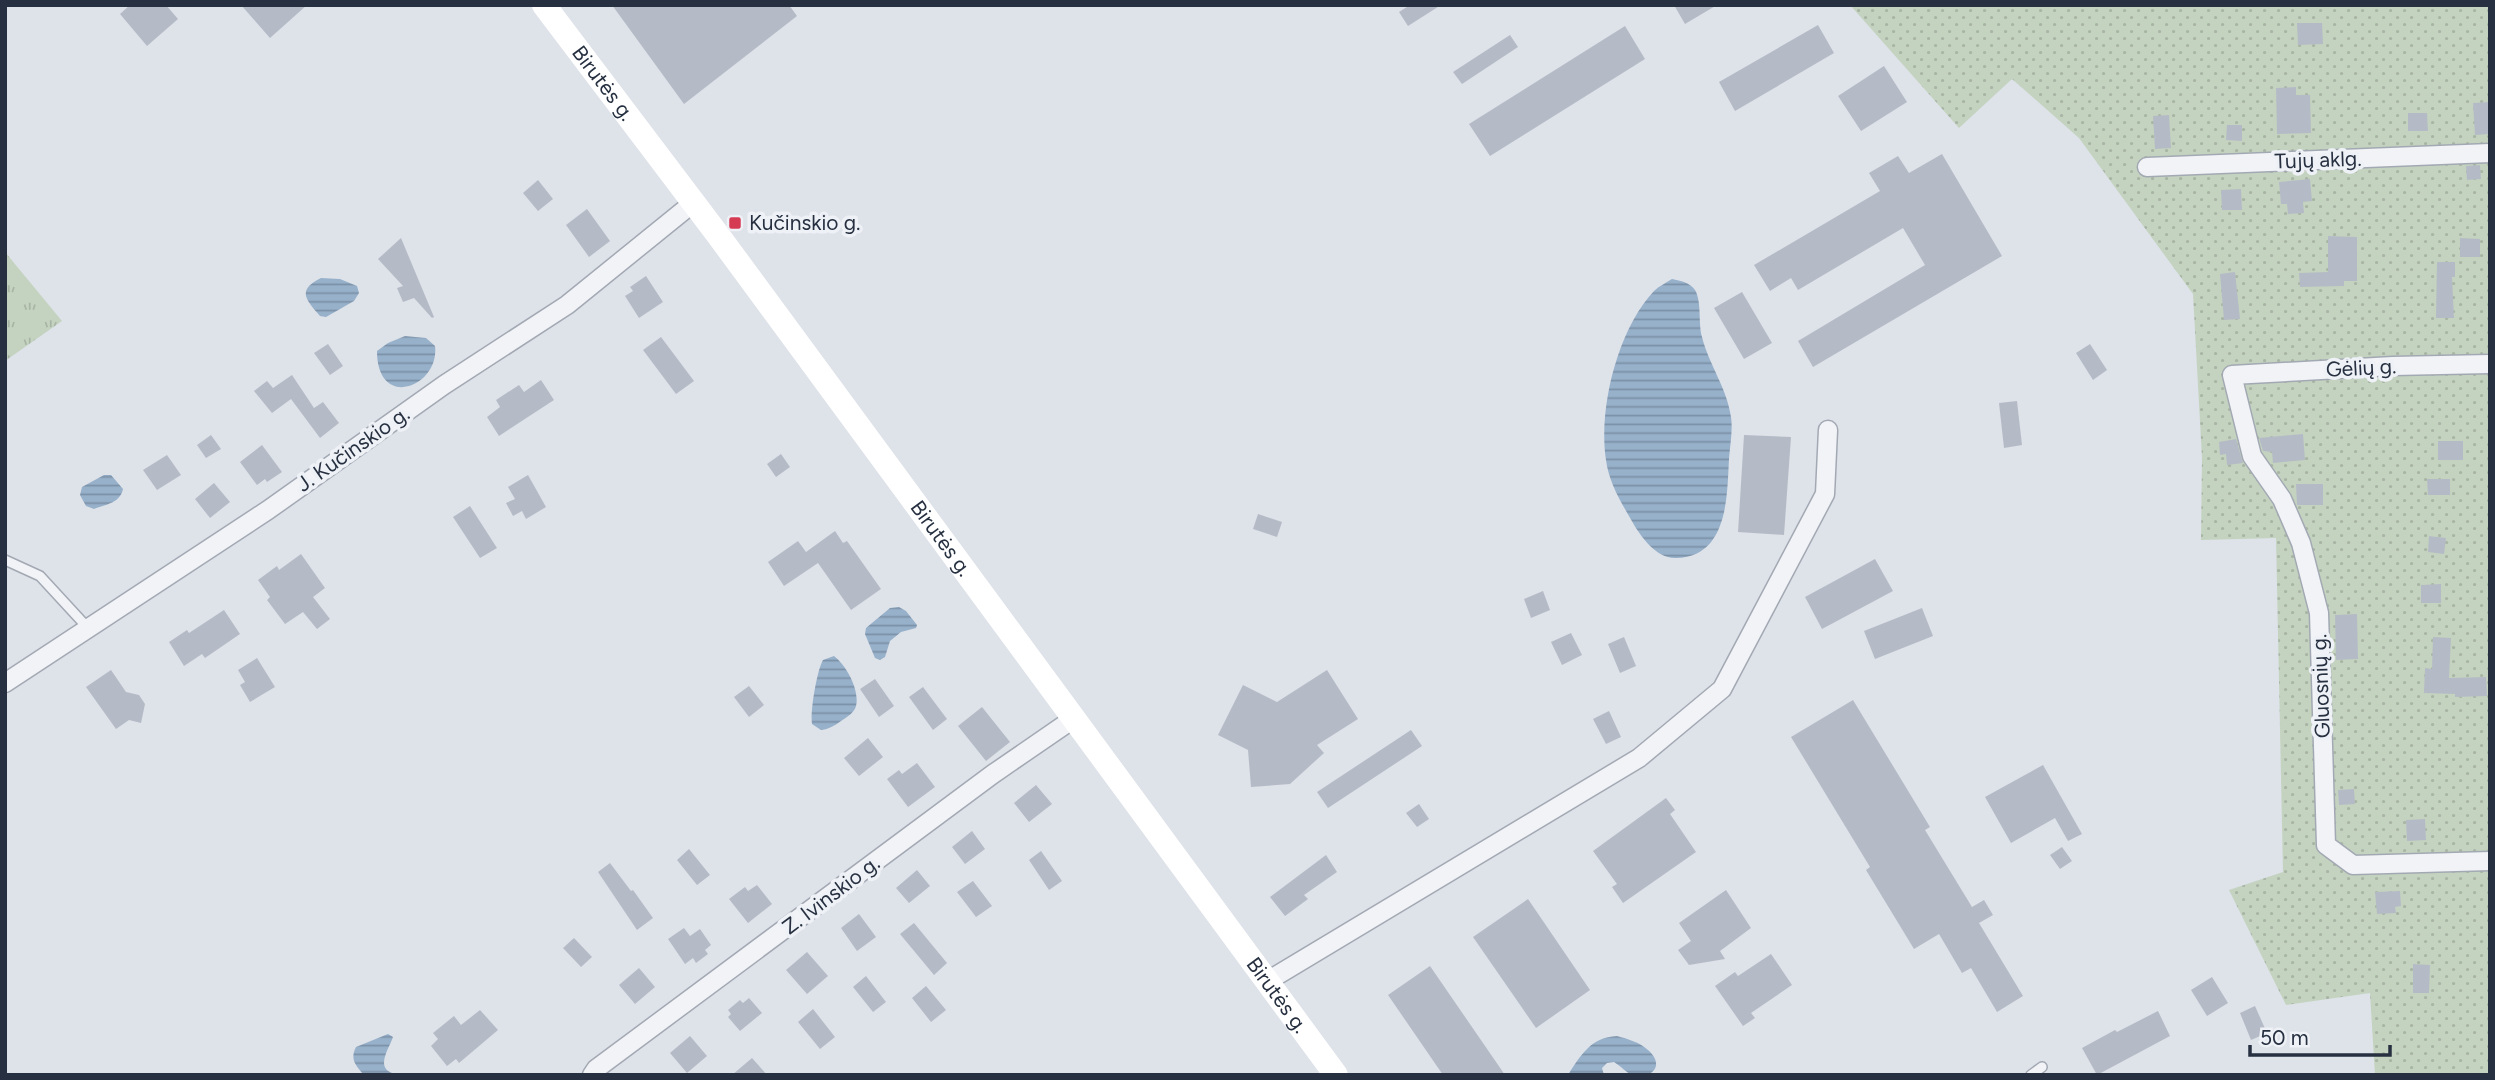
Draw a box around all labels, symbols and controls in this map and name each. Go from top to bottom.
street label: Birutės g. [567,40,640,125]
street label: Tujų aklg. [2274,145,2362,174]
place label: Kučinskio g. [749,210,860,235]
marker: Kučinskio g. [727,215,743,231]
street label: Gėlių g. [2325,353,2397,382]
street label: J. Kučinskio g. [292,401,414,497]
street label: Birutės g. [906,495,978,581]
street label: Gluosnių g. [2306,633,2335,739]
street label: Z. Ivinskio g. [777,850,884,939]
street label: Birutės g. [1242,952,1314,1037]
scale bar [2250,1014,2390,1058]
text: 50 m [2260,1025,2309,1050]

